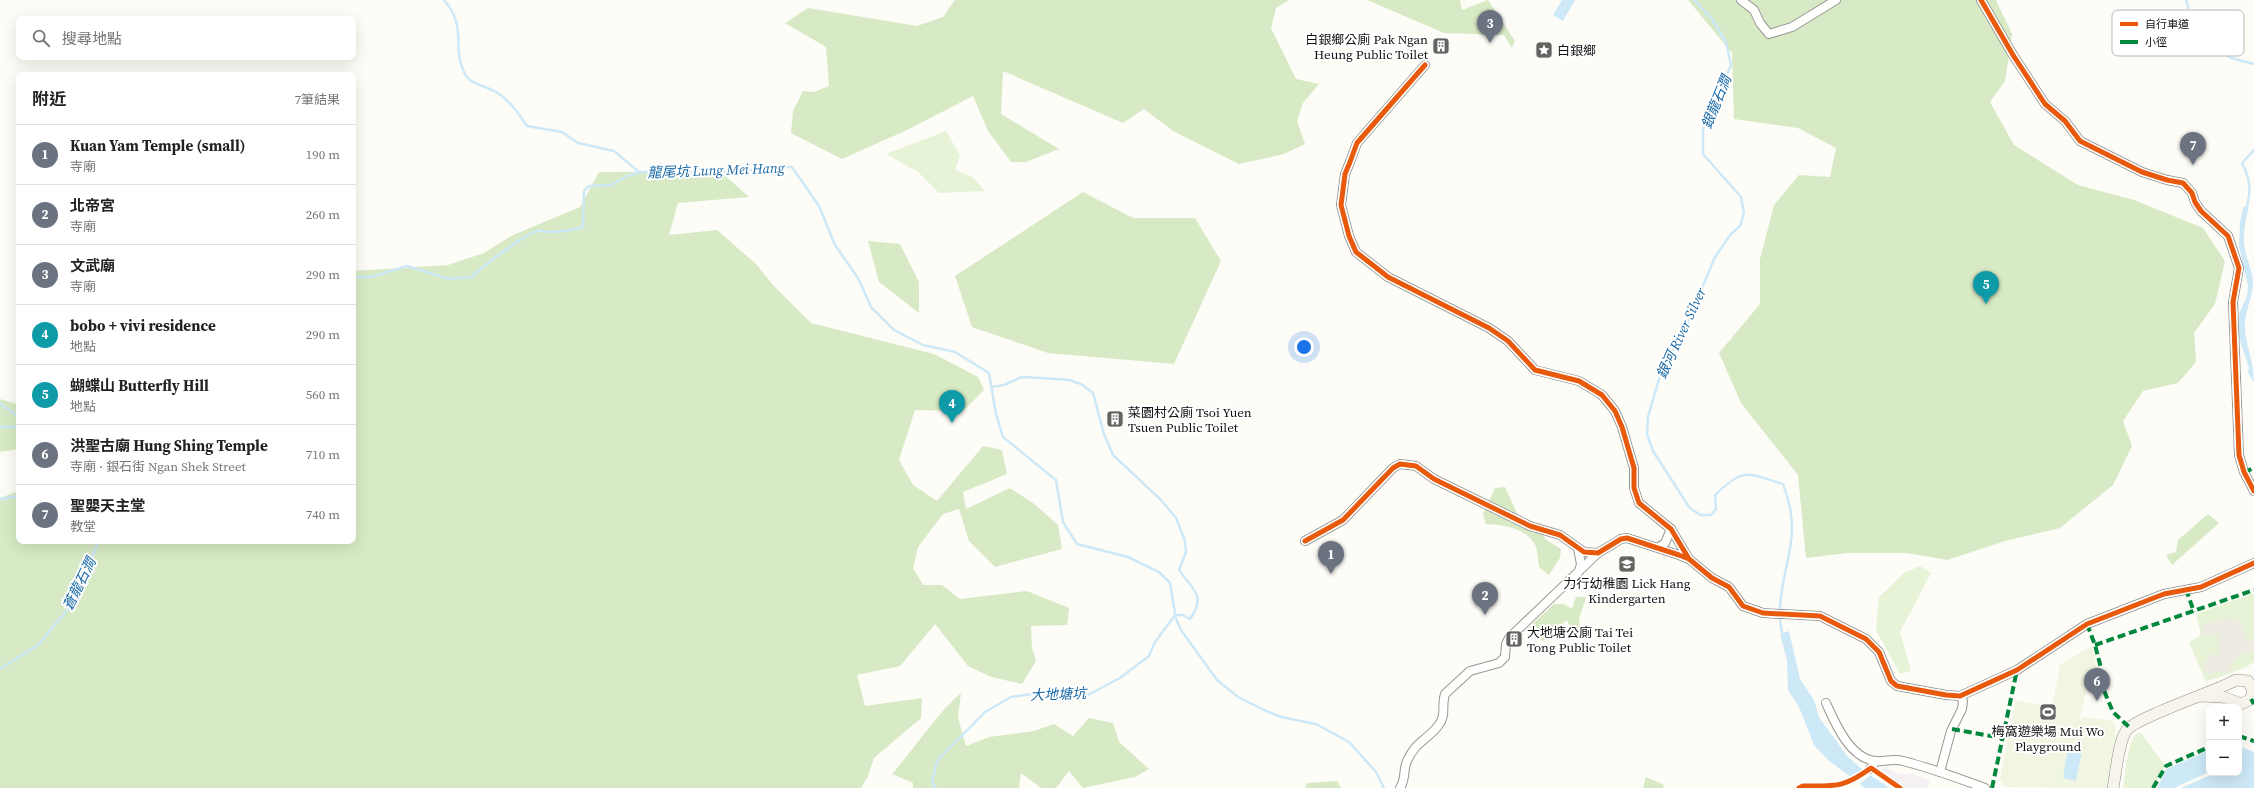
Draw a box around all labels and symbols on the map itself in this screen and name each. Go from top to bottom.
pin: 3 [1477,10,1503,43]
legend [2112,10,2244,56]
text: 自行車道 [2145,17,2189,32]
place label: 白銀鄉公廁 Pak Ngan Heung Public Toilet [1305,31,1429,63]
text: 小徑 [2145,35,2167,50]
building icon: 白銀鄉公廁 Pak Ngan Heung Public Toilet [1431,36,1451,56]
place icon: 白銀鄉 [1534,40,1554,60]
place label: 白銀鄉 [1557,42,1596,59]
water label: 銀龍石澗 [1696,70,1737,132]
pin: 7 [2180,132,2206,165]
water label: 龍尾坑 Lung Mei Hang [647,158,786,182]
pin: 5 [1973,271,1999,304]
water label: 銀河 River Silver [1651,284,1711,382]
your location [1294,337,1314,357]
pin: 4 [939,390,965,423]
place label: 菜園村公廁 Tsoi Yuen Tsuen Public Toilet [1128,404,1252,436]
building icon: 菜園村公廁 Tsoi Yuen Tsuen Public Toilet [1105,409,1125,429]
pin: 1 [1318,541,1344,574]
water label: 蒼龍石澗 [58,553,101,614]
school or university icon: 力行幼稚園 Lick Hang Kindergarten [1617,554,1637,574]
place label: 力行幼稚園 Lick Hang Kindergarten [1563,575,1691,607]
pin: 2 [1472,582,1498,615]
place label: 大地塘公廁 Tai Tei Tong Public Toilet [1527,624,1633,656]
building icon: 大地塘公廁 Tai Tei Tong Public Toilet [1504,629,1524,649]
pin: 6 [2084,668,2110,701]
water label: 大地塘坑 [1030,683,1088,705]
sports icon: 梅窩遊樂場 Mui Wo Playground [2038,702,2058,722]
place label: 梅窩遊樂場 Mui Wo Playground [1992,723,2104,755]

